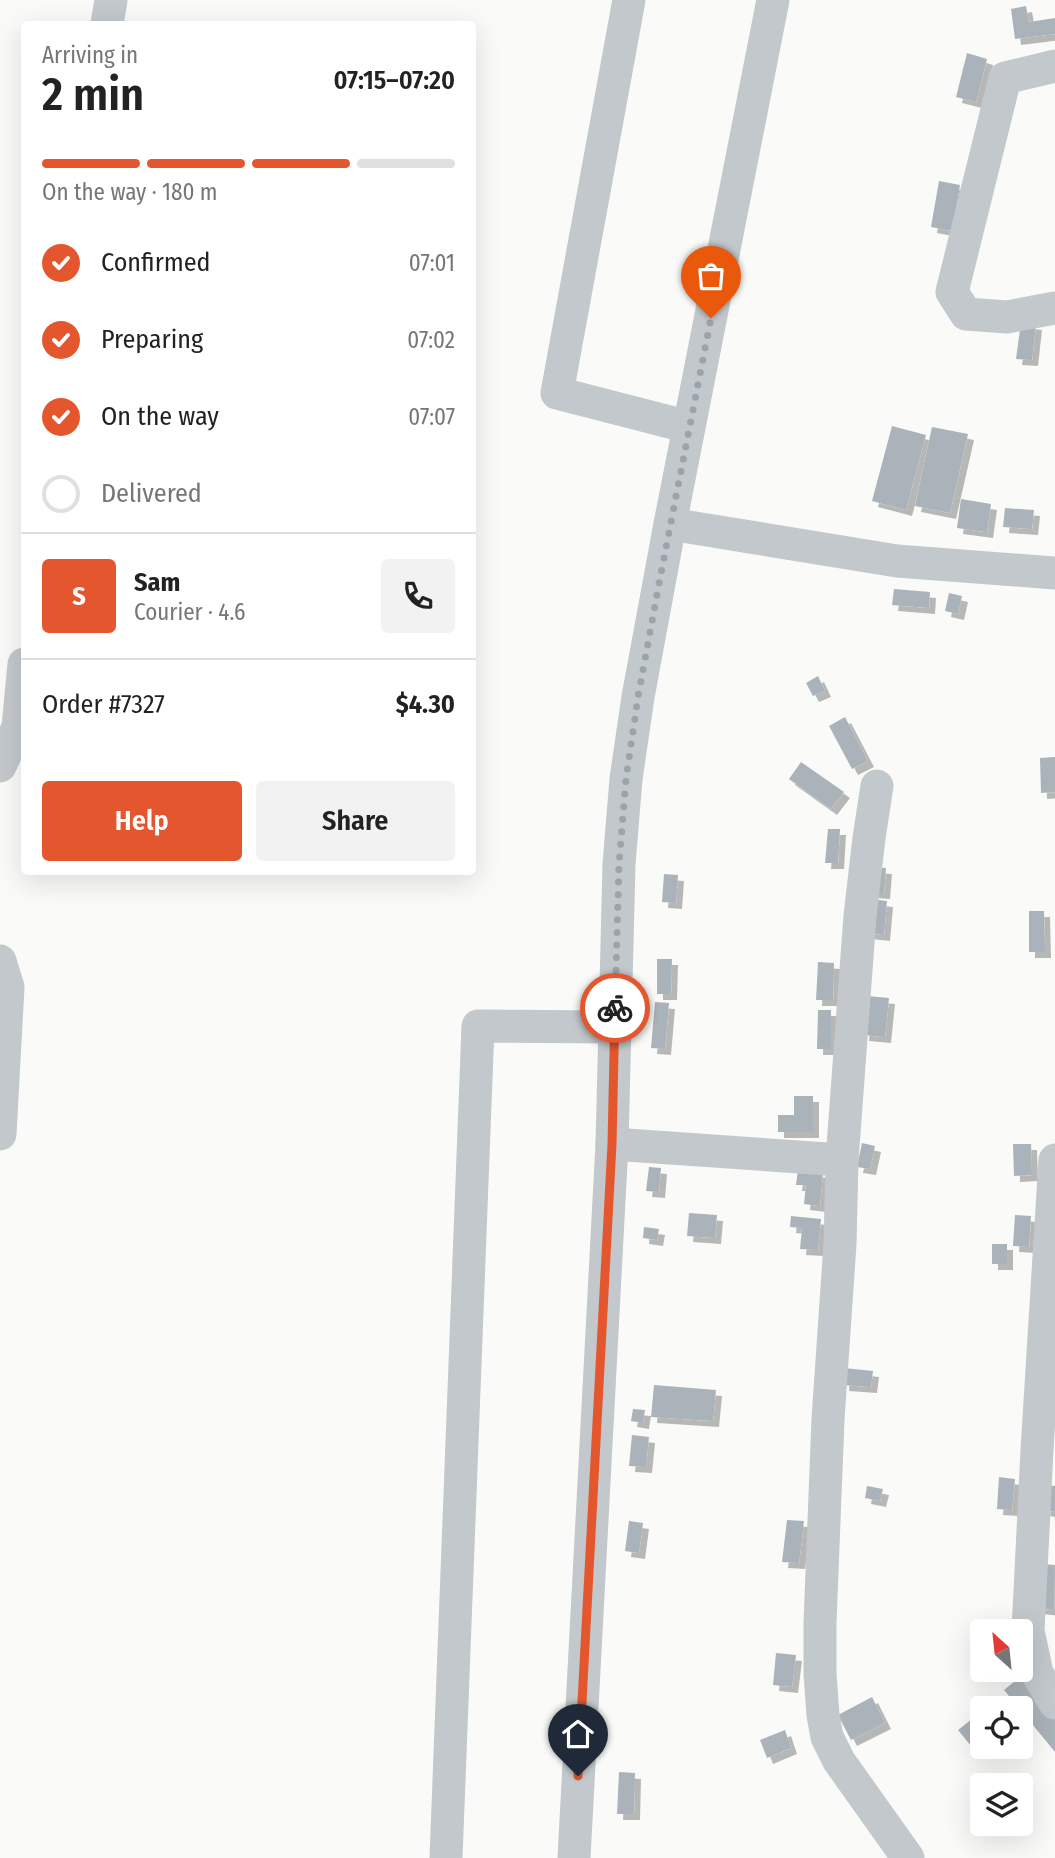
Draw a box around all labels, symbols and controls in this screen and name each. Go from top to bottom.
text: Arriving in [42,41,138,69]
text: 07:15–07:20 [334,65,455,96]
text: 2 min [42,67,144,122]
text: On the way · 180 m [42,178,218,206]
icon: check [42,244,80,282]
pin [681,246,741,318]
text: Confirmed [101,247,211,278]
text: 07:01 [409,249,455,277]
icon: bag [692,257,730,295]
icon: check [42,321,80,359]
text: Preparing [101,324,203,355]
text: 07:02 [407,326,455,354]
icon: check [42,398,80,436]
text: On the way [101,401,219,432]
text: 07:07 [408,403,455,431]
text: Delivered [101,478,202,509]
button: phone [381,559,455,633]
text: Sam [134,567,180,598]
text: S [72,581,86,612]
text: Courier · 4.6 [134,598,245,626]
text: Order #7327 [42,689,165,720]
text: $4.30 [396,689,455,720]
button: Help [42,781,242,861]
button: Share [256,781,455,861]
courier [580,973,650,1043]
icon: bike [596,989,634,1027]
north arrow [970,1619,1032,1682]
map controls [970,1619,1033,1836]
button: locate [970,1696,1033,1759]
pin [548,1704,608,1776]
icon: home [559,1715,597,1753]
button: layers [970,1773,1033,1836]

